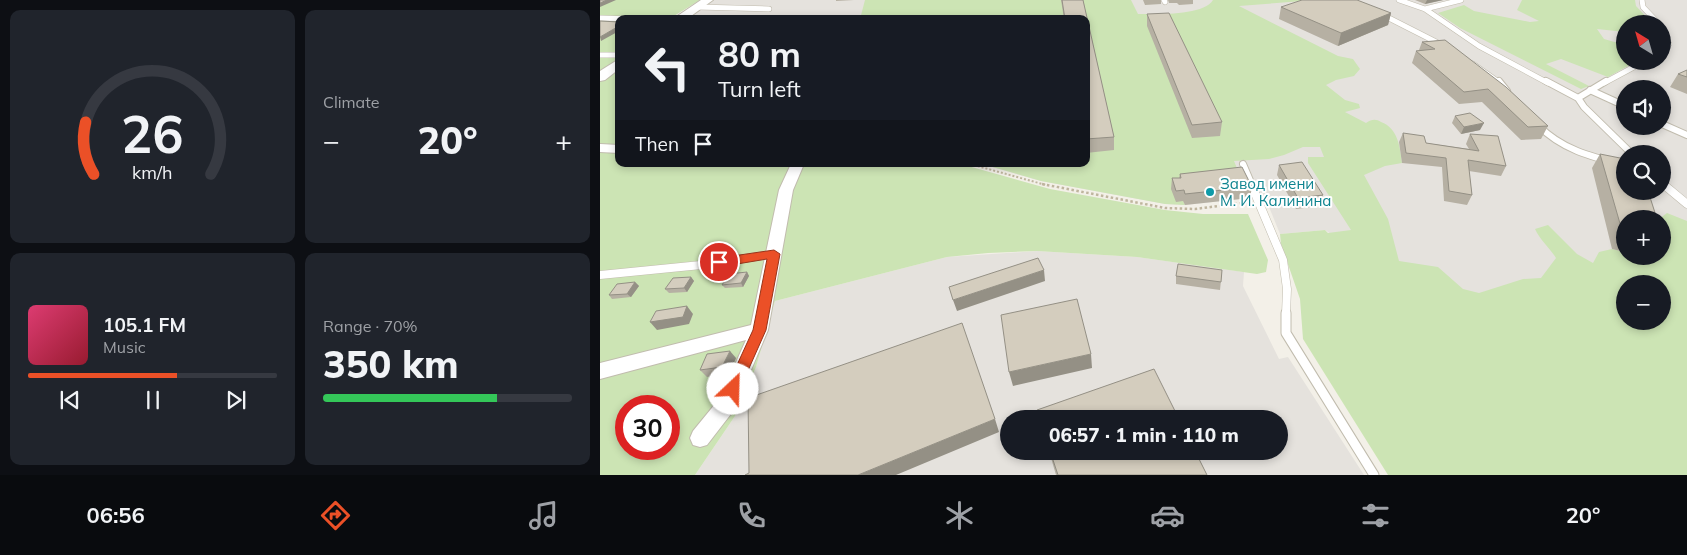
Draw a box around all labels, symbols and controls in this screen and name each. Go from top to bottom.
north arrow [1616,15,1671,70]
map controls [1616,15,1671,330]
text: 80 m [718,32,801,76]
icon: left [635,35,700,100]
text: Turn left [718,75,801,103]
button: sound [1616,80,1671,135]
text: Climate [323,92,379,112]
text: 26 [121,101,184,166]
text: 20° [417,116,478,164]
text: − [323,123,340,158]
text: + [555,123,572,158]
icon: arrive [689,130,717,158]
text: Then [635,132,679,156]
button: search [1616,145,1671,200]
text: km/h [132,161,173,183]
place label: Завод имени М. И. Калинина [1220,174,1332,210]
marker: Завод имени М. И. Калинина [1204,186,1216,198]
button: + [1616,210,1671,265]
pin [698,241,740,283]
icon: arrive [705,248,733,276]
button: − [1616,275,1671,330]
text: 105.1 FM [103,313,186,337]
text: Range · 70% [323,316,418,336]
text: Music [103,337,146,357]
text: 350 km [323,340,459,388]
position arrow [706,362,758,414]
icon: previous [56,386,84,414]
icon: pause [139,386,167,414]
icon: next [222,386,250,414]
speed limit sign: 30 [615,395,680,460]
text: 06:57 · 1 min · 110 m [1049,423,1239,447]
icon: directions [318,498,353,533]
icon: music [526,498,561,533]
icon: phone [734,498,769,533]
icon: climate [942,498,977,533]
icon: car [1150,498,1185,533]
icon: filters [1358,498,1393,533]
text: 06:56 [86,501,145,529]
text: 20° [1566,501,1600,529]

